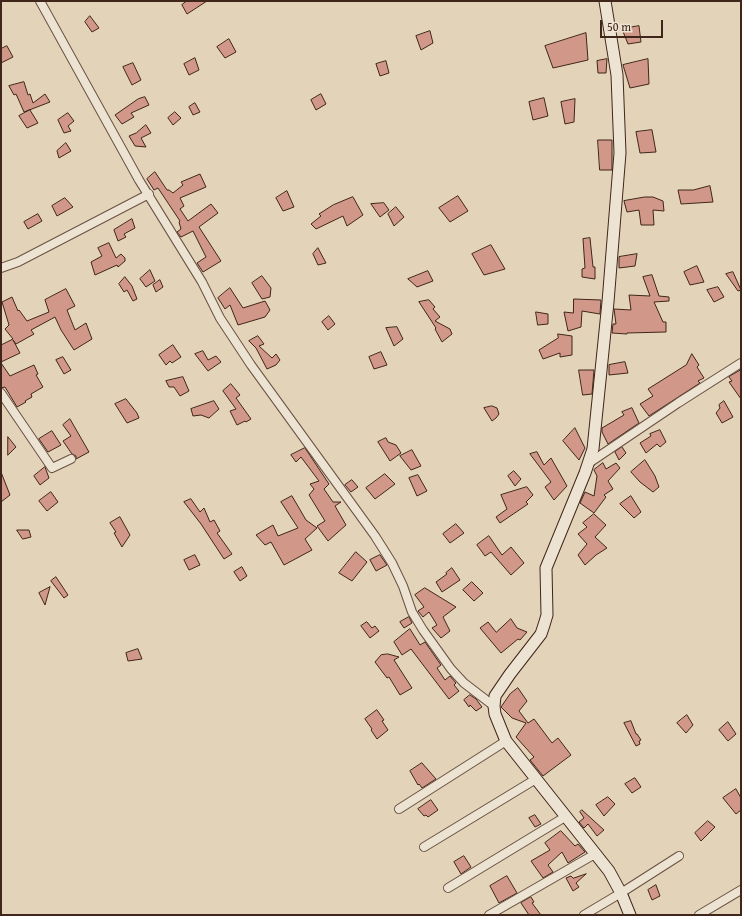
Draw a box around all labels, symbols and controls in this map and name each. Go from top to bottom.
scale bar [602,12,665,38]
text: 50 m [607,18,631,35]

